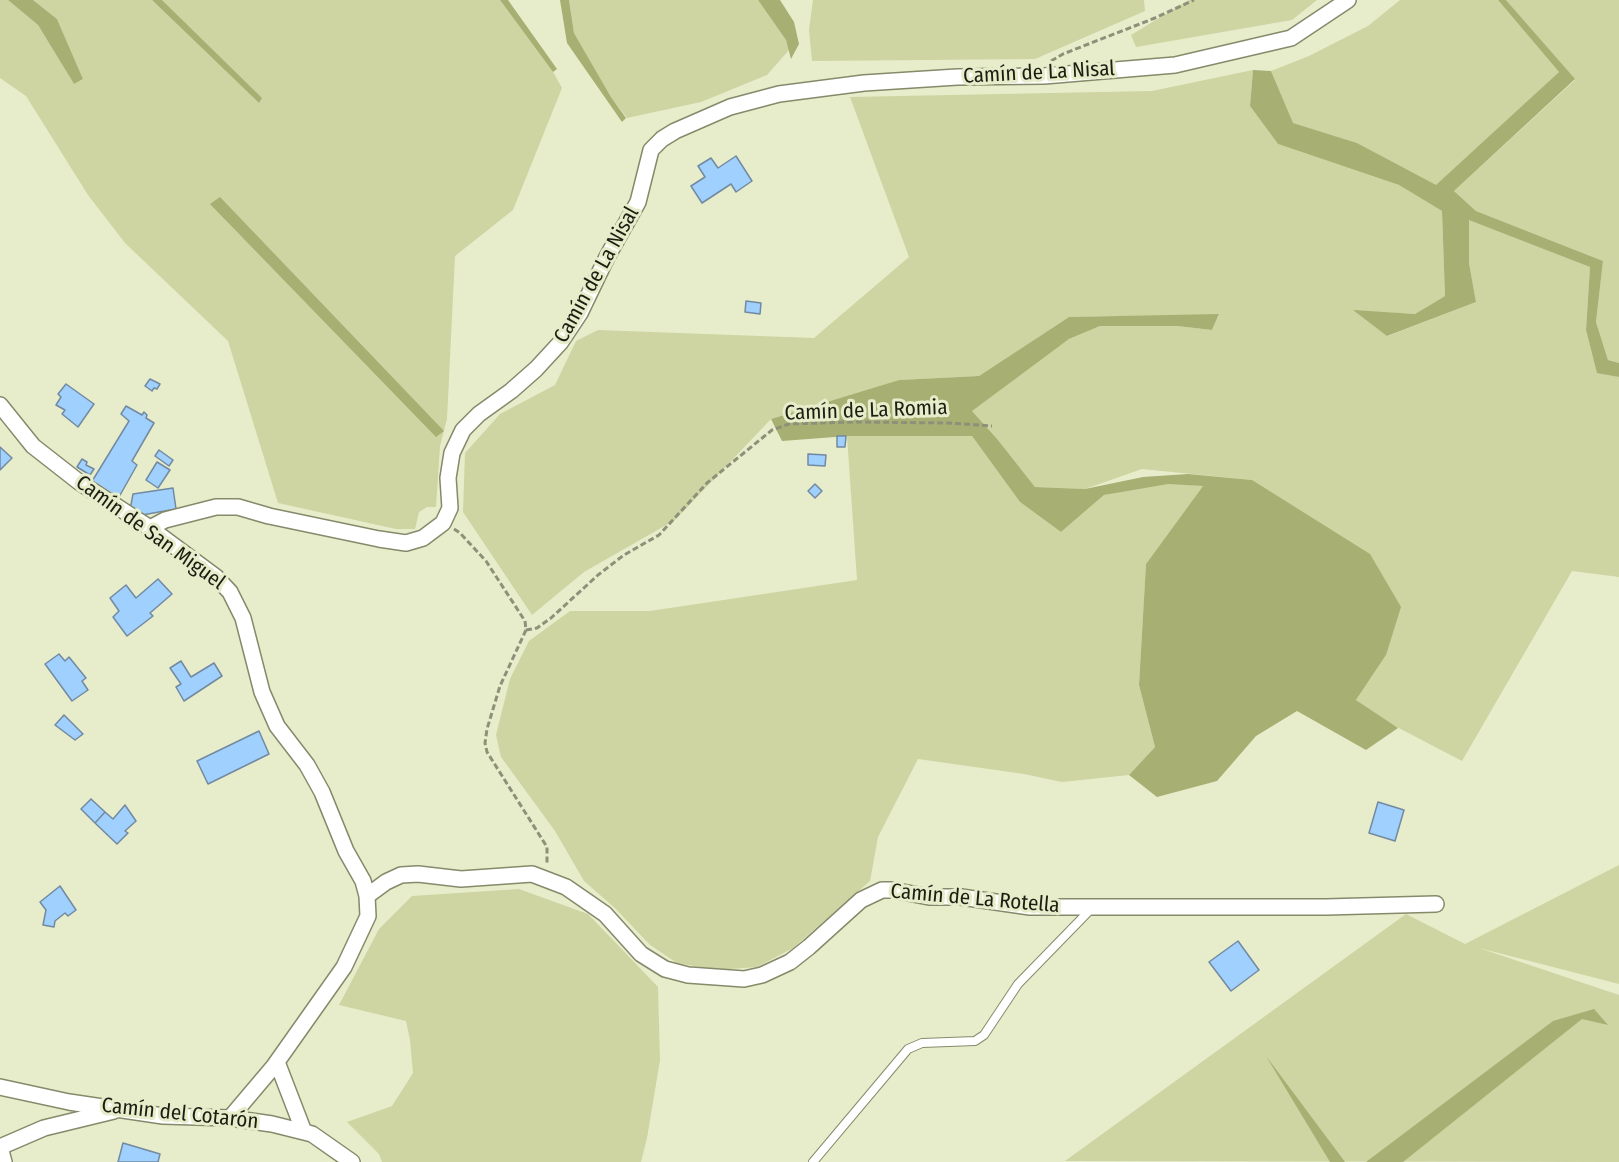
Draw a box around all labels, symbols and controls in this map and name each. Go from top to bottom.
street label: Camín de La Nisal [963,56,1115,90]
street label: Camín de La Nisal [549,203,645,347]
street label: Camín de La Romia [784,396,948,426]
street label: Camín de San Miguel [70,470,230,596]
street label: Camín de La Rotella [889,879,1061,919]
street label: Camín del Cotarón [100,1093,260,1135]

